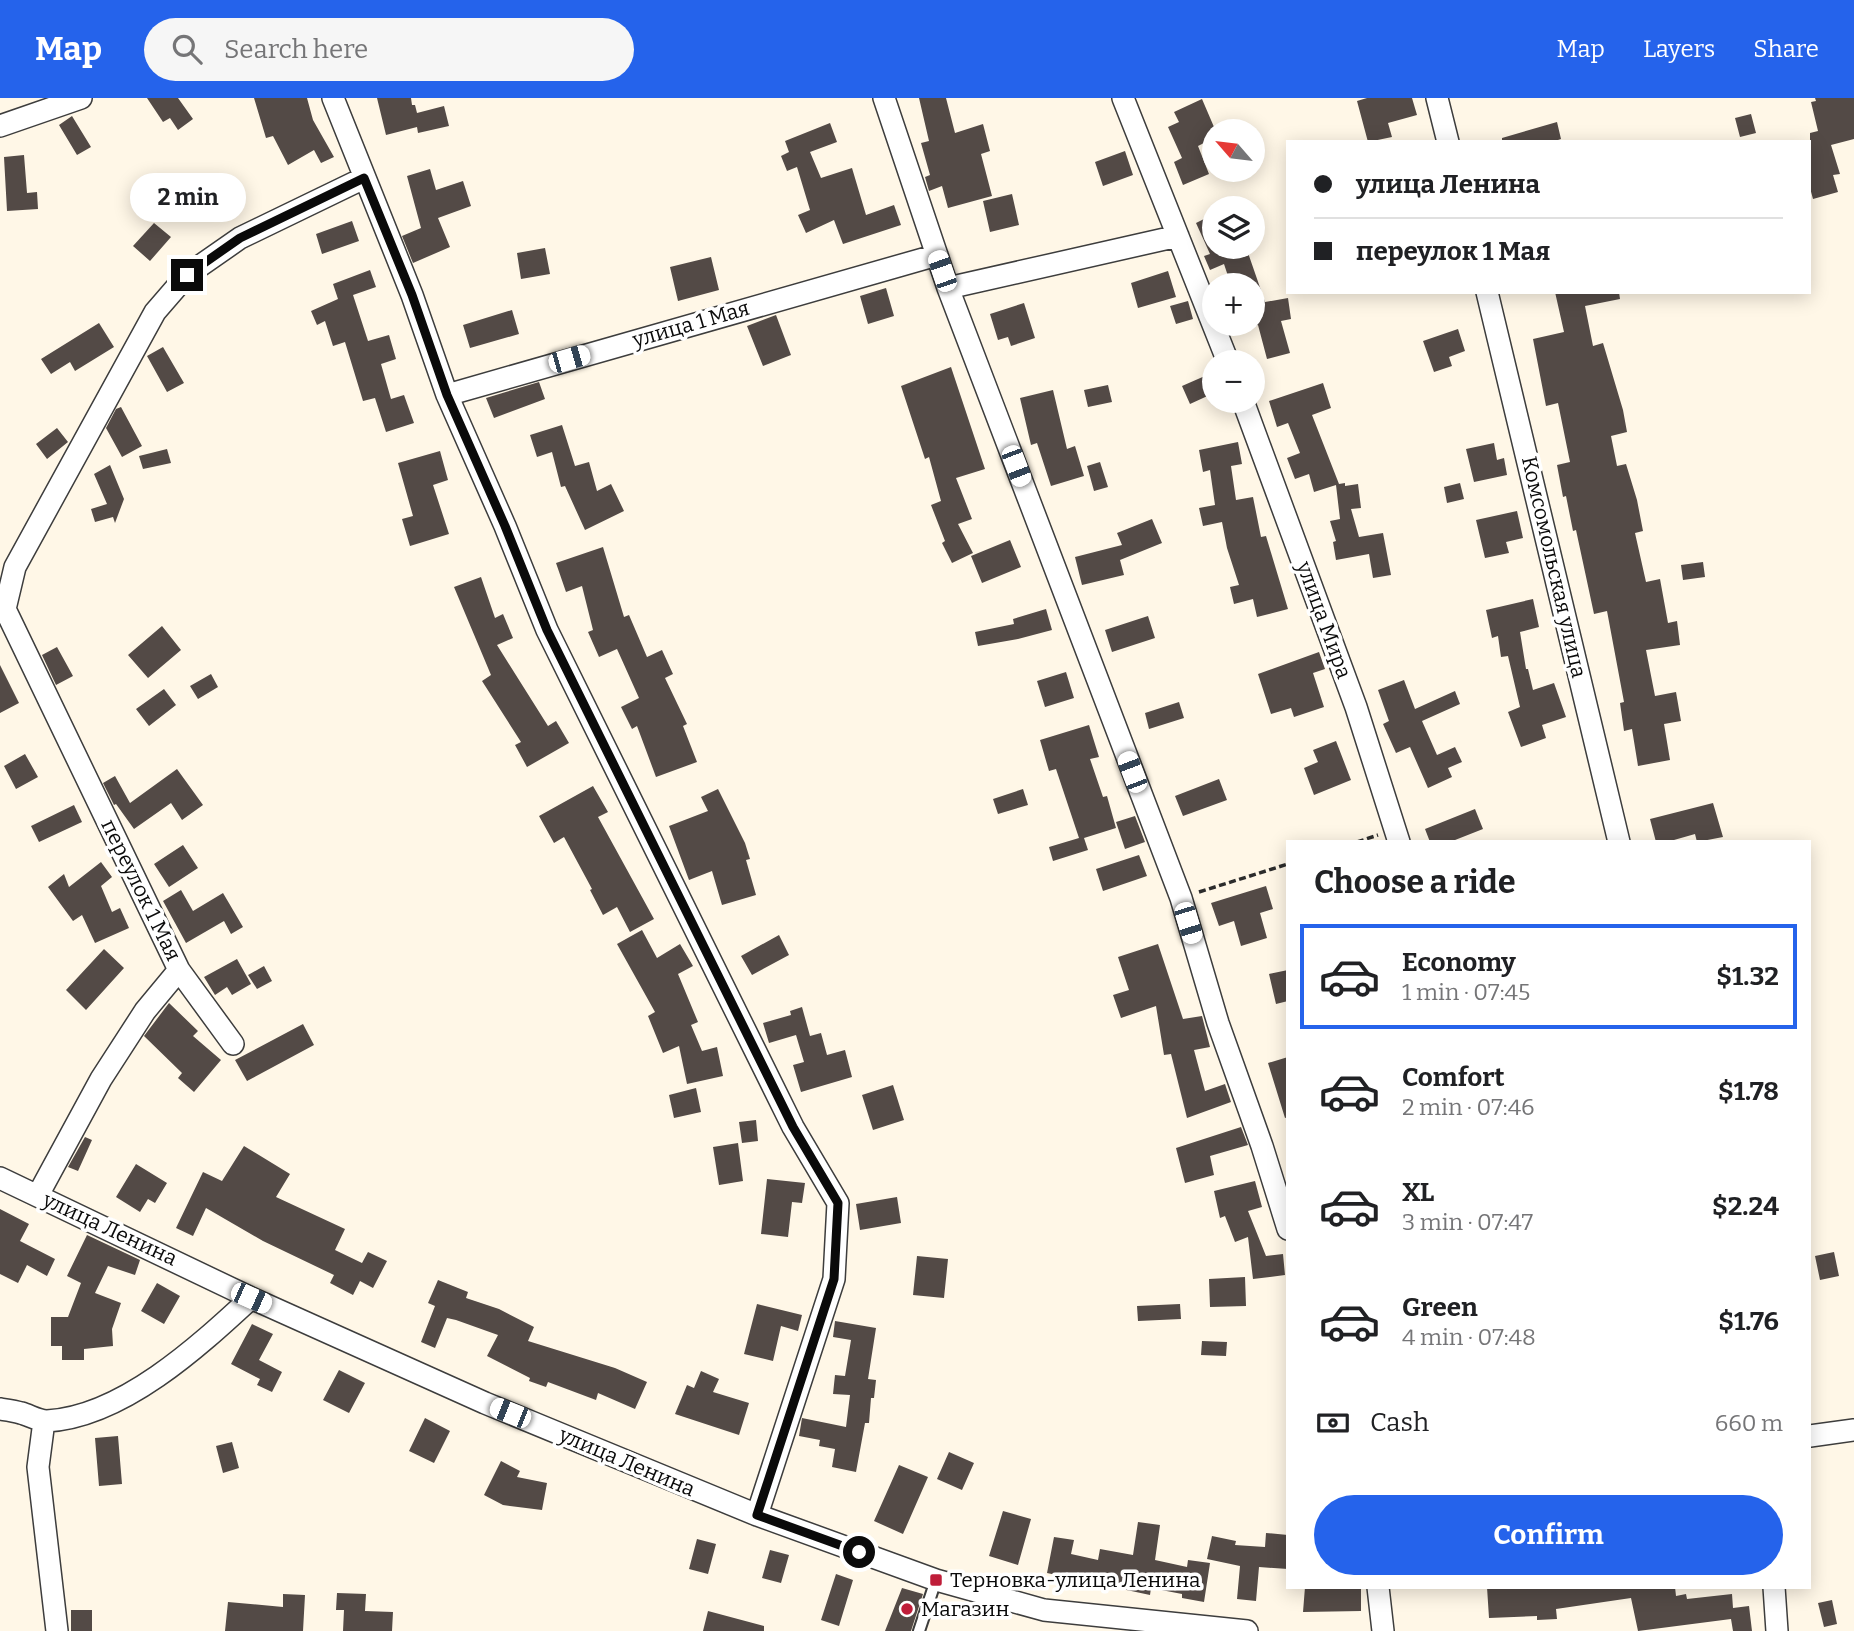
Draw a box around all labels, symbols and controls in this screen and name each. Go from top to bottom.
search box [144,18,634,81]
text: Map [35,29,102,69]
icon: search [168,30,206,68]
text: Search here [224,34,368,65]
text: Map [1557,35,1605,63]
text: Layers [1643,35,1715,63]
text: Share [1753,35,1819,63]
north arrow [1202,119,1265,182]
map controls [1202,119,1265,413]
text: улица Ленина [1356,169,1540,200]
callout: 2 min [129,174,245,222]
text: 2 min [157,183,219,211]
button: layers [1202,196,1265,259]
text: переулок 1 Мая [1356,236,1550,267]
car [926,248,959,294]
route end [171,259,203,291]
button: + [1202,273,1265,336]
street label: улица 1 Мая [629,295,752,353]
car [546,343,593,375]
button: − [1202,350,1265,413]
car [999,443,1034,489]
street label: Комсомольская улица [1516,454,1592,681]
street label: улица Мира [1290,557,1357,683]
car [1115,749,1150,795]
street label: переулок 1 Мая [95,815,187,965]
text: Choose a ride [1314,863,1515,901]
car [1172,900,1205,946]
icon: car [1318,945,1381,1008]
text: Economy [1402,947,1516,978]
text: $1.32 [1716,961,1779,992]
text: 1 min · 07:45 [1402,978,1530,1006]
icon: car [1318,1060,1381,1123]
text: Comfort [1402,1062,1505,1093]
text: $1.78 [1718,1076,1779,1107]
text: 2 min · 07:46 [1402,1093,1535,1121]
icon: car [1318,1175,1381,1238]
text: XL [1402,1177,1434,1208]
street label: улица Ленина [38,1186,182,1272]
text: $2.24 [1712,1191,1779,1222]
text: 3 min · 07:47 [1402,1208,1533,1236]
car [228,1280,275,1316]
icon: car [1318,1290,1381,1353]
text: Green [1402,1292,1478,1323]
text: $1.76 [1718,1306,1779,1337]
text: 4 min · 07:48 [1402,1323,1536,1351]
car [487,1395,534,1431]
icon: cash [1314,1404,1352,1442]
text: Cash [1370,1407,1429,1438]
text: 660 m [1715,1409,1783,1437]
street label: улица Ленина [554,1421,699,1503]
button: Confirm [1314,1495,1783,1575]
route start [843,1536,875,1568]
place label: Терновка-улица Ленина [950,1567,1201,1593]
marker: Терновка-улица Ленина [928,1572,944,1588]
place label: Магазин [921,1596,1009,1622]
marker: Магазин [899,1601,915,1617]

